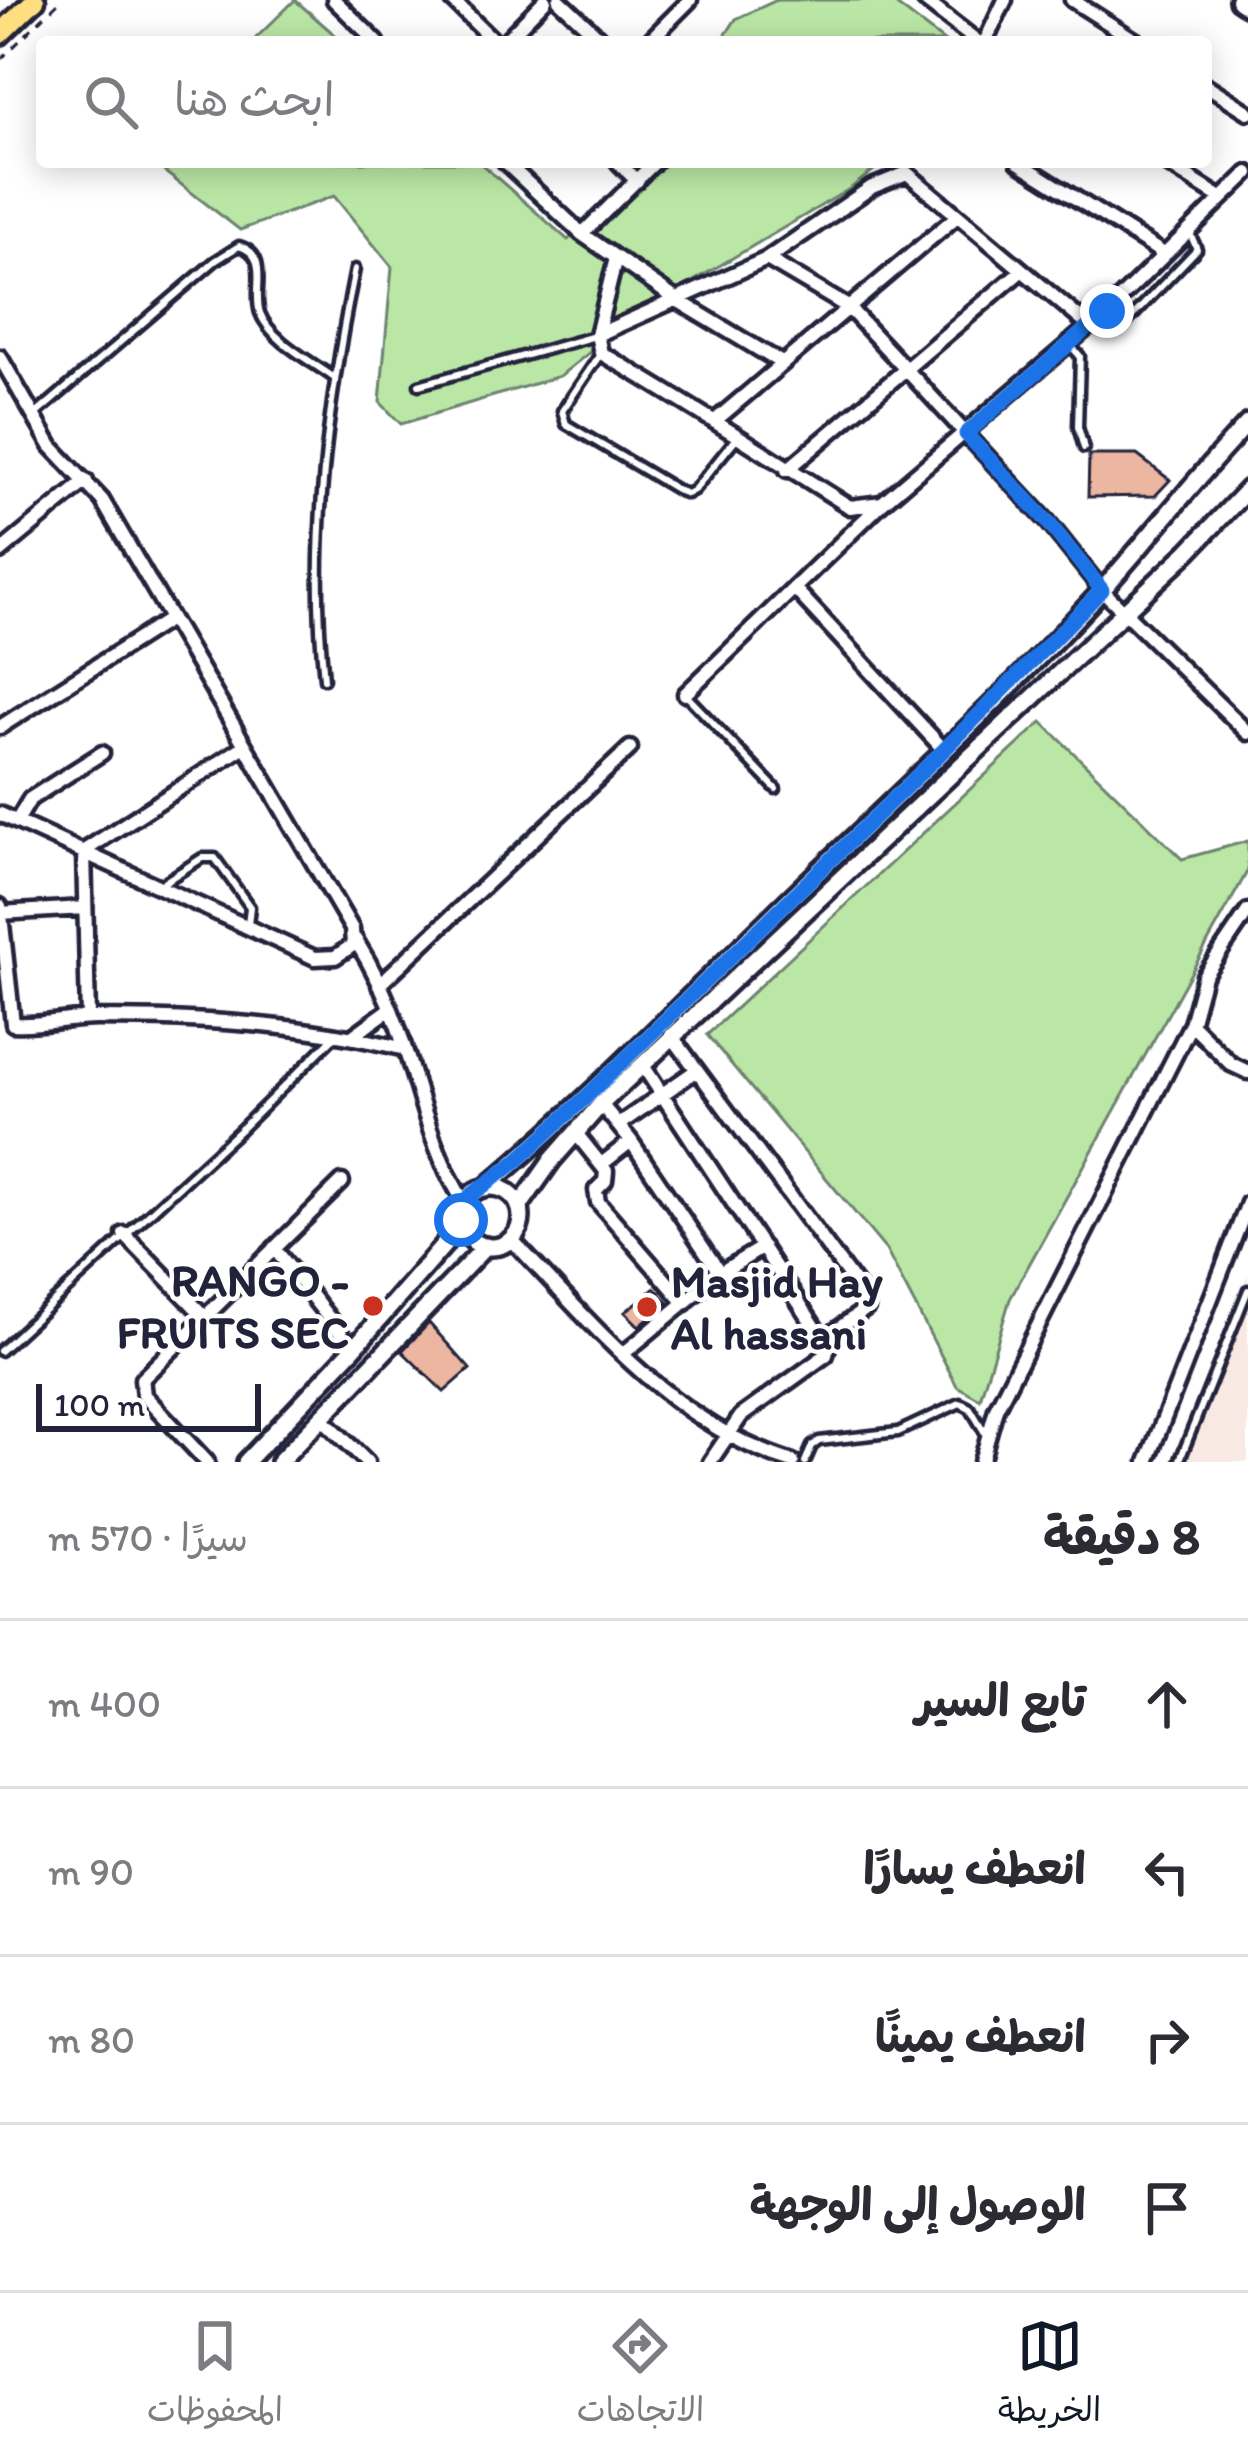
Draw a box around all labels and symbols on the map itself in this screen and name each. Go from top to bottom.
route end [1080,284,1134,338]
route start [434,1193,488,1247]
place label: RANGO - FRUITS SEC [117,1253,349,1359]
place label: Masjid Hay Al hassani [671,1254,884,1360]
marker: RANGO - FRUITS SEC [360,1293,386,1319]
marker: Masjid Hay Al hassani [634,1294,660,1320]
scale bar [36,1378,261,1431]

